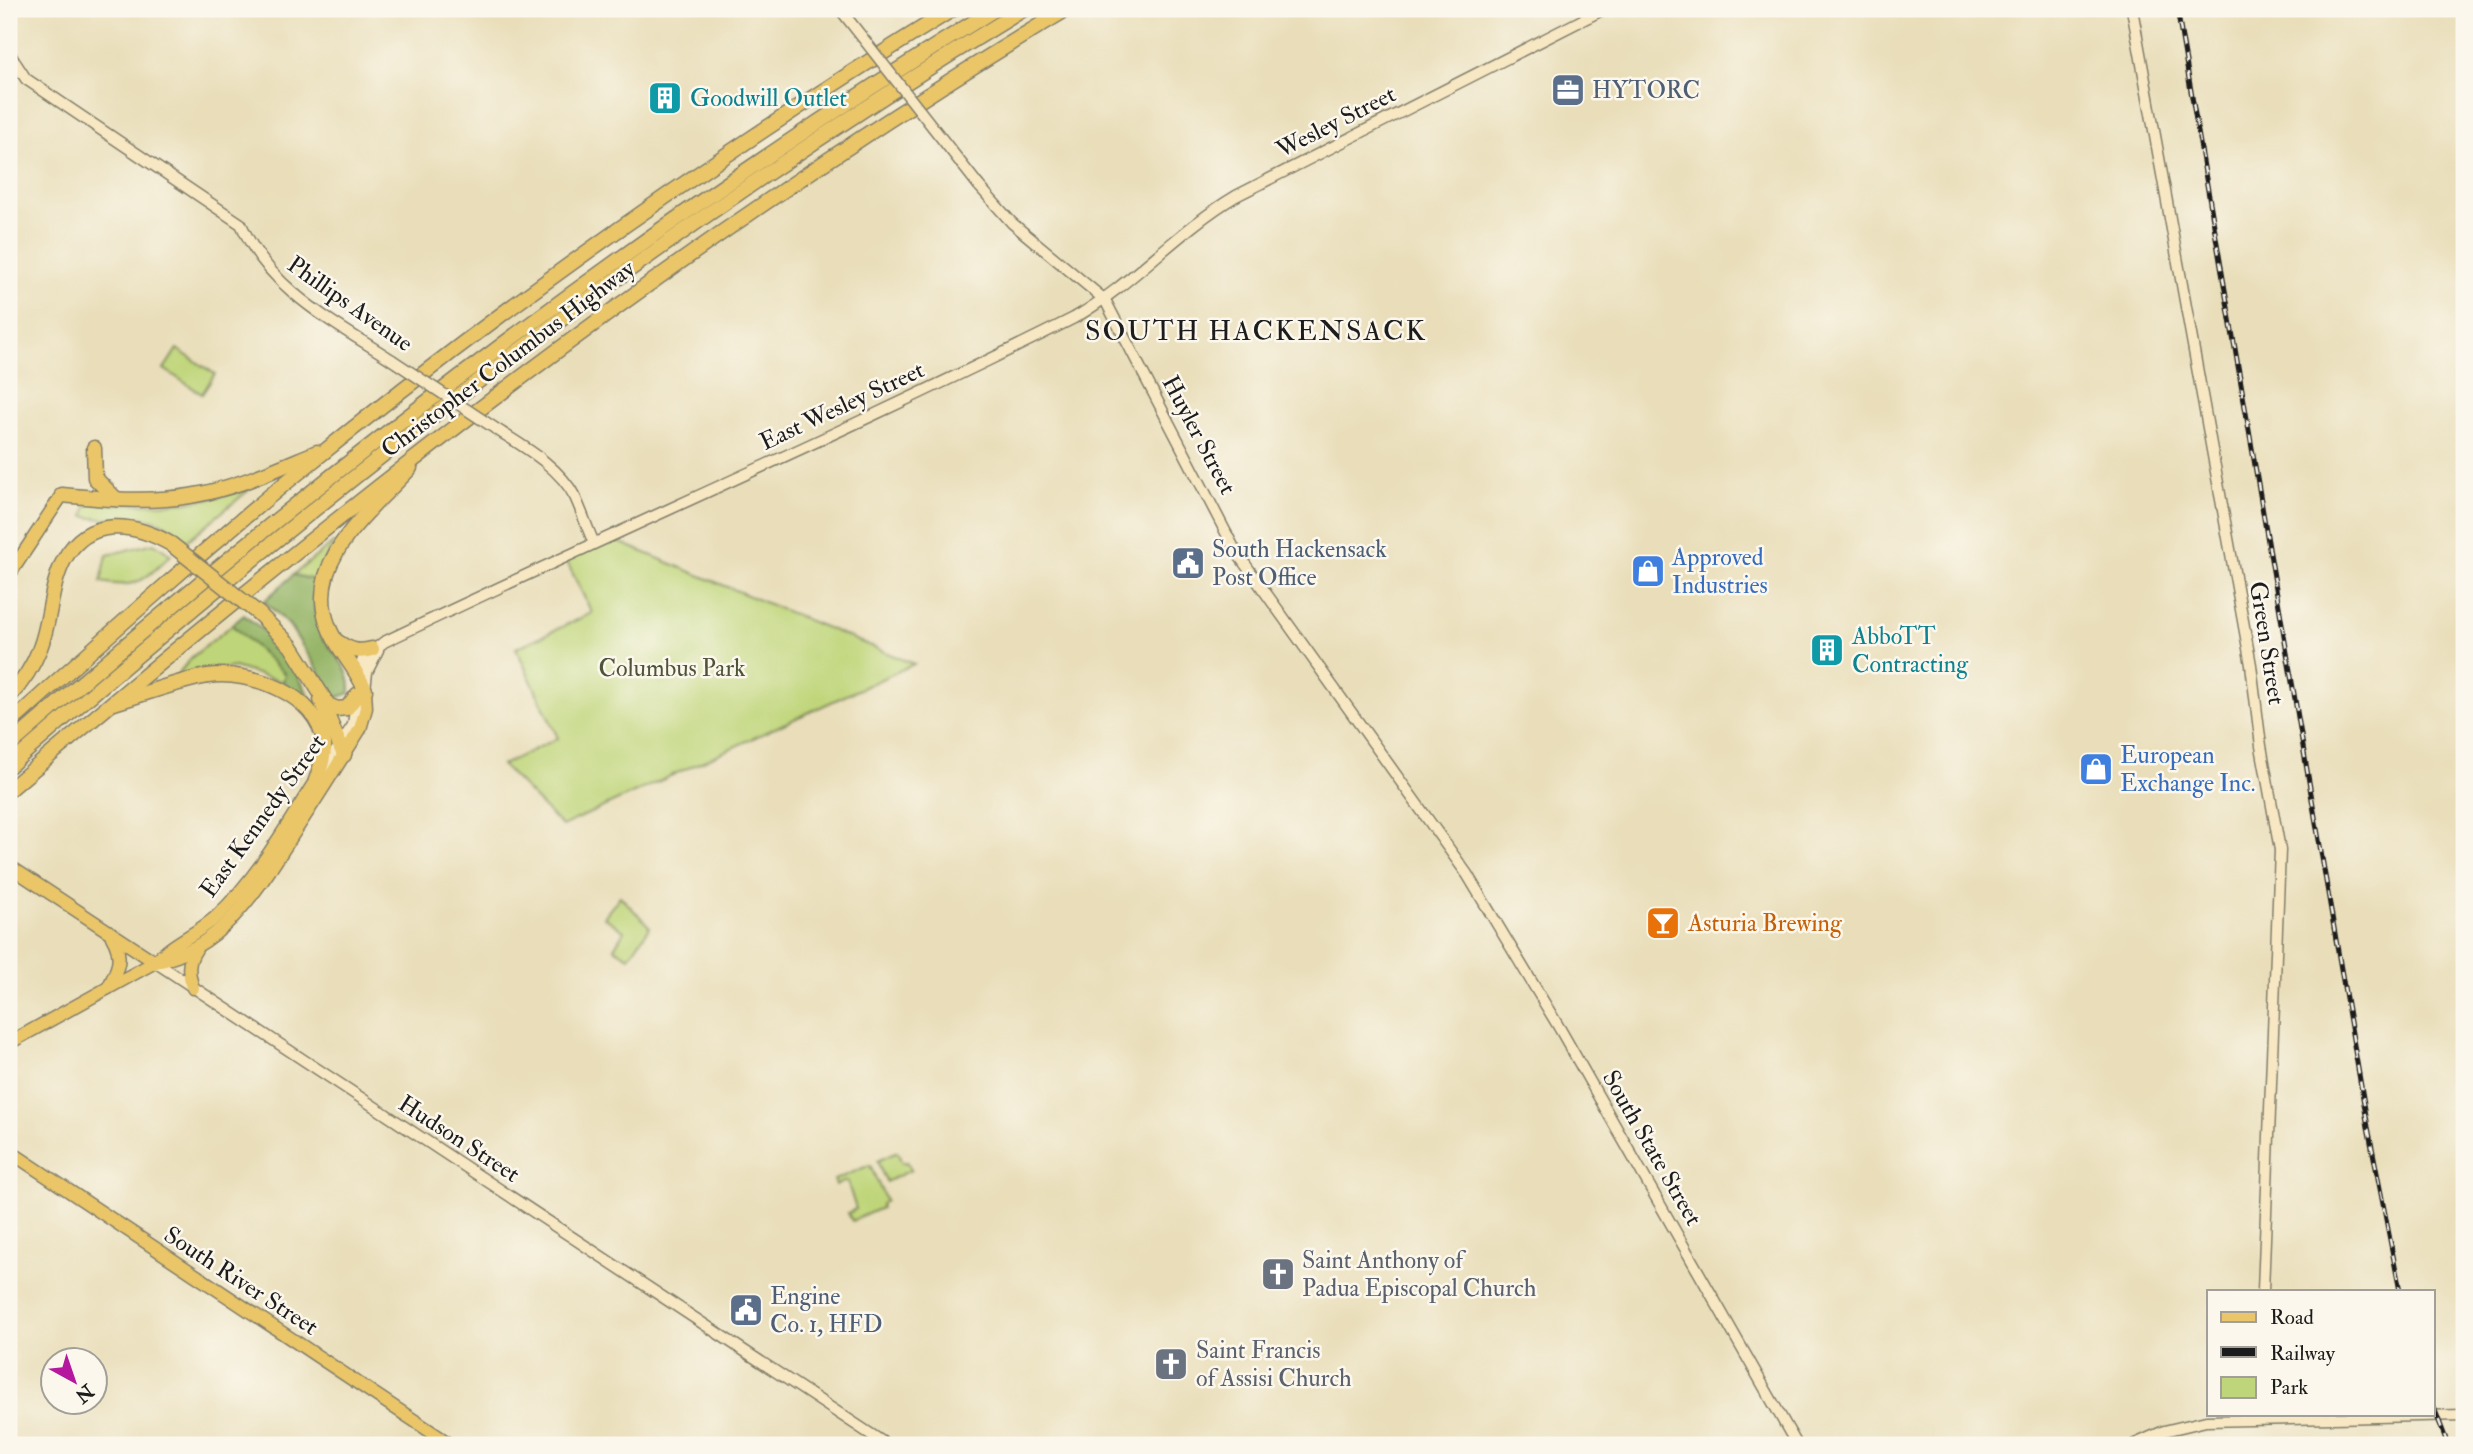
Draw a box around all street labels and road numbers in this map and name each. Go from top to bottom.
street label: Wesley Street [1270,79,1401,166]
street label: Phillips Avenue [281,249,419,359]
street label: Christopher Columbus Highway [375,253,641,465]
street label: East Wesley Street [755,354,929,458]
street label: Huyler Street [1155,370,1243,500]
street label: Green Street [2242,579,2292,707]
street label: East Kennedy Street [193,728,333,904]
street label: South State Street [1595,1065,1709,1231]
street label: Hudson Street [392,1088,526,1190]
street label: South River Street [158,1219,324,1343]

